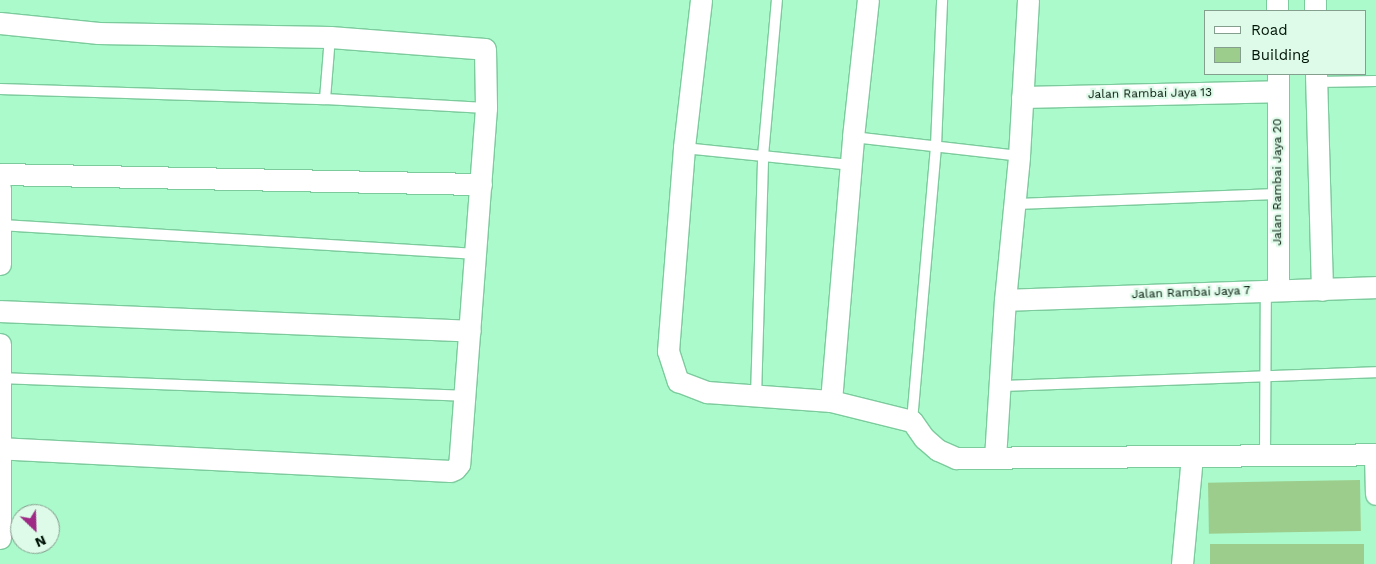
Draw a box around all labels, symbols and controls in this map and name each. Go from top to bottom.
legend [1204,10,1366,75]
text: Road [1251,21,1288,39]
text: Building [1251,46,1309,64]
street label: Jalan Rambai Jaya 13 [1087,86,1213,102]
street label: Jalan Rambai Jaya 20 [1271,118,1285,246]
street label: Jalan Rambai Jaya 7 [1131,284,1251,302]
north arrow [10,504,60,554]
text: N [33,532,49,551]

